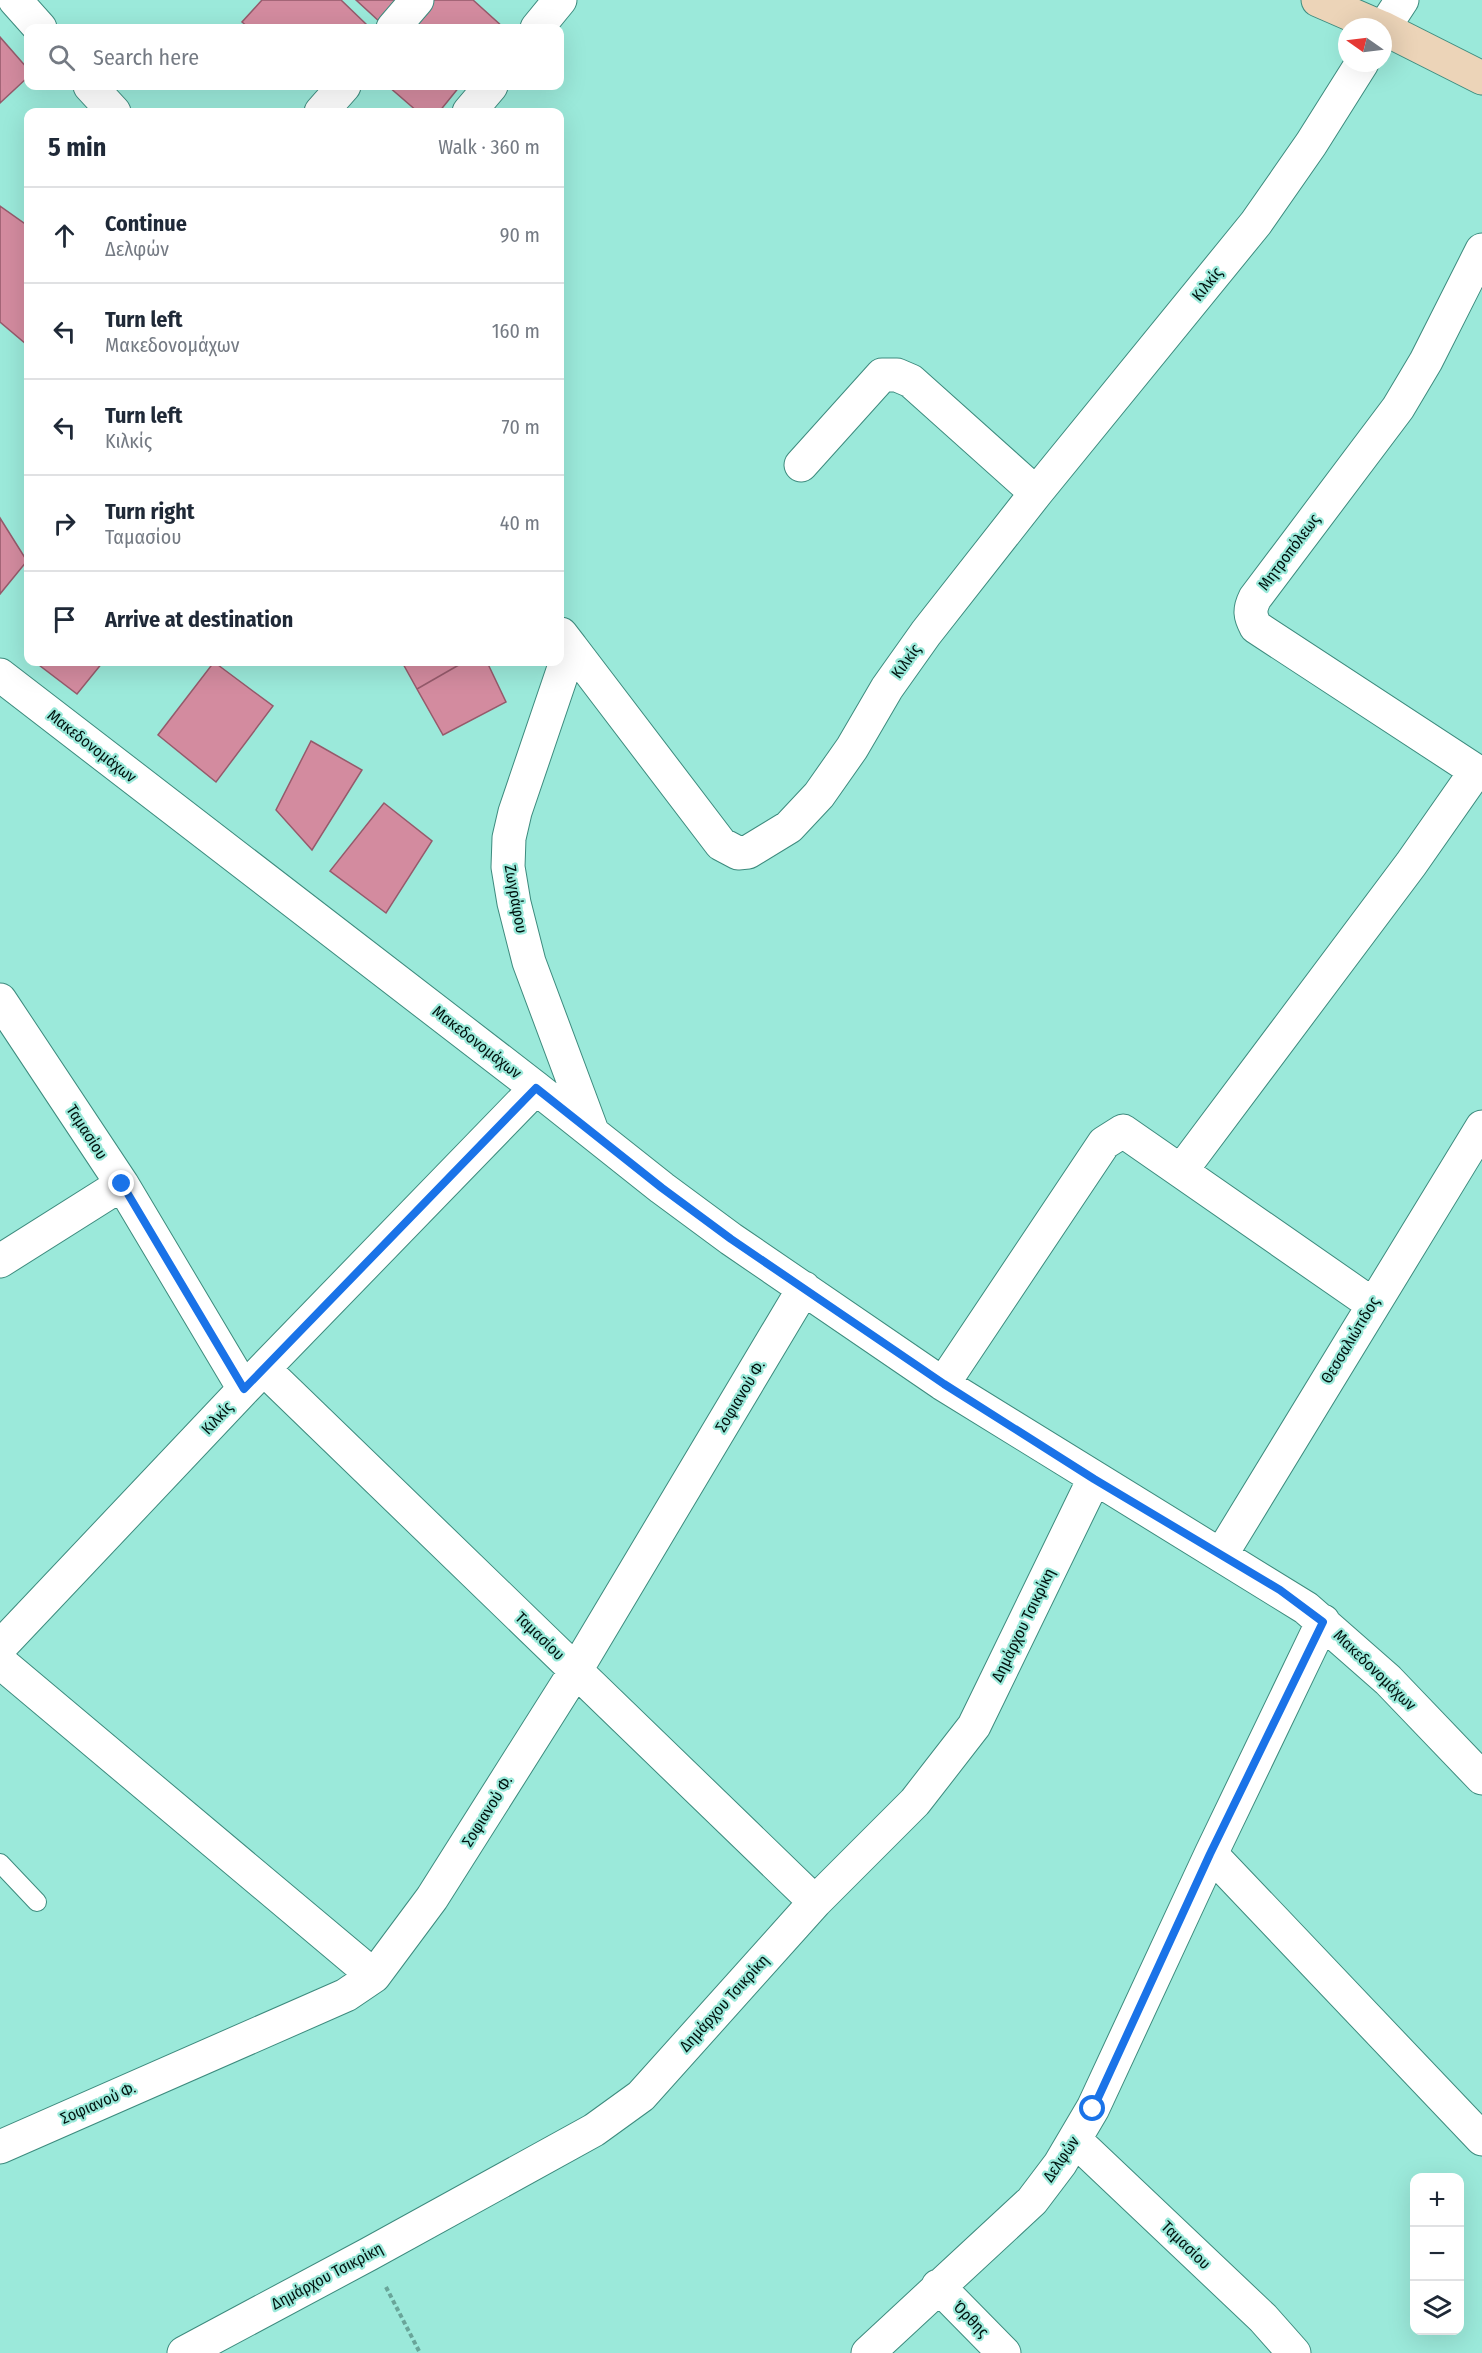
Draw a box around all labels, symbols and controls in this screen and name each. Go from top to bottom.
north arrow [1338,18,1392,72]
search box [24,24,564,90]
icon: search [45,41,78,74]
text: Search here [93,44,199,71]
text: 5 min [48,132,106,163]
text: Walk · 360 m [438,135,540,159]
text: Continue [105,210,187,237]
icon: ahead [48,219,81,252]
text: 90 m [500,223,540,247]
text: Δελφών [105,237,169,261]
street label: Κιλκίς [1188,263,1226,305]
text: Turn left [105,306,183,333]
icon: left [48,315,81,348]
text: 160 m [492,319,540,343]
text: Μακεδονομάχων [105,333,239,357]
text: Turn left [105,402,183,429]
icon: left [48,411,81,444]
text: 70 m [502,415,540,439]
text: Κιλκίς [105,429,152,453]
text: Turn right [105,498,194,525]
icon: right [48,507,81,540]
street label: Μητροπόλεως [1254,510,1324,594]
text: 40 m [500,511,540,535]
text: Ταμασίου [105,525,181,549]
icon: arrive [48,603,81,636]
text: Arrive at destination [105,606,293,633]
street label: Κιλκίς [887,640,925,682]
street label: Μακεδονομάχων [44,705,140,787]
street label: Ζωγράφου [501,863,531,935]
street label: Μακεδονομάχων [429,1001,525,1083]
street label: Ταμασίου [62,1101,112,1163]
route end [108,1170,134,1196]
street label: Θεσσαλιώτιδος [1317,1293,1383,1387]
street label: Σοφιανού Φ. [711,1357,769,1435]
street label: Κιλκίς [197,1398,237,1438]
street label: Δημάρχου Τσικρίκη [987,1565,1059,1685]
street label: Ταμασίου [511,1608,569,1664]
street label: Μακεδονομάχων [1330,1626,1420,1714]
street label: Σοφιανού Φ. [458,1772,516,1850]
street label: Δημάρχου Τσικρίκη [675,1951,773,2055]
street label: Σοφιανού Φ. [57,2078,139,2128]
route start [1079,2095,1105,2121]
street label: Δελφών [1039,2132,1083,2186]
map controls [1410,2173,1464,2335]
button: + [1410,2173,1464,2227]
street label: Ταμασίου [1157,2217,1215,2273]
button: − [1410,2227,1464,2281]
street label: Δημάρχου Τσικρίκη [268,2239,386,2313]
button: layers [1410,2281,1464,2335]
street label: Όρθης [949,2297,993,2341]

